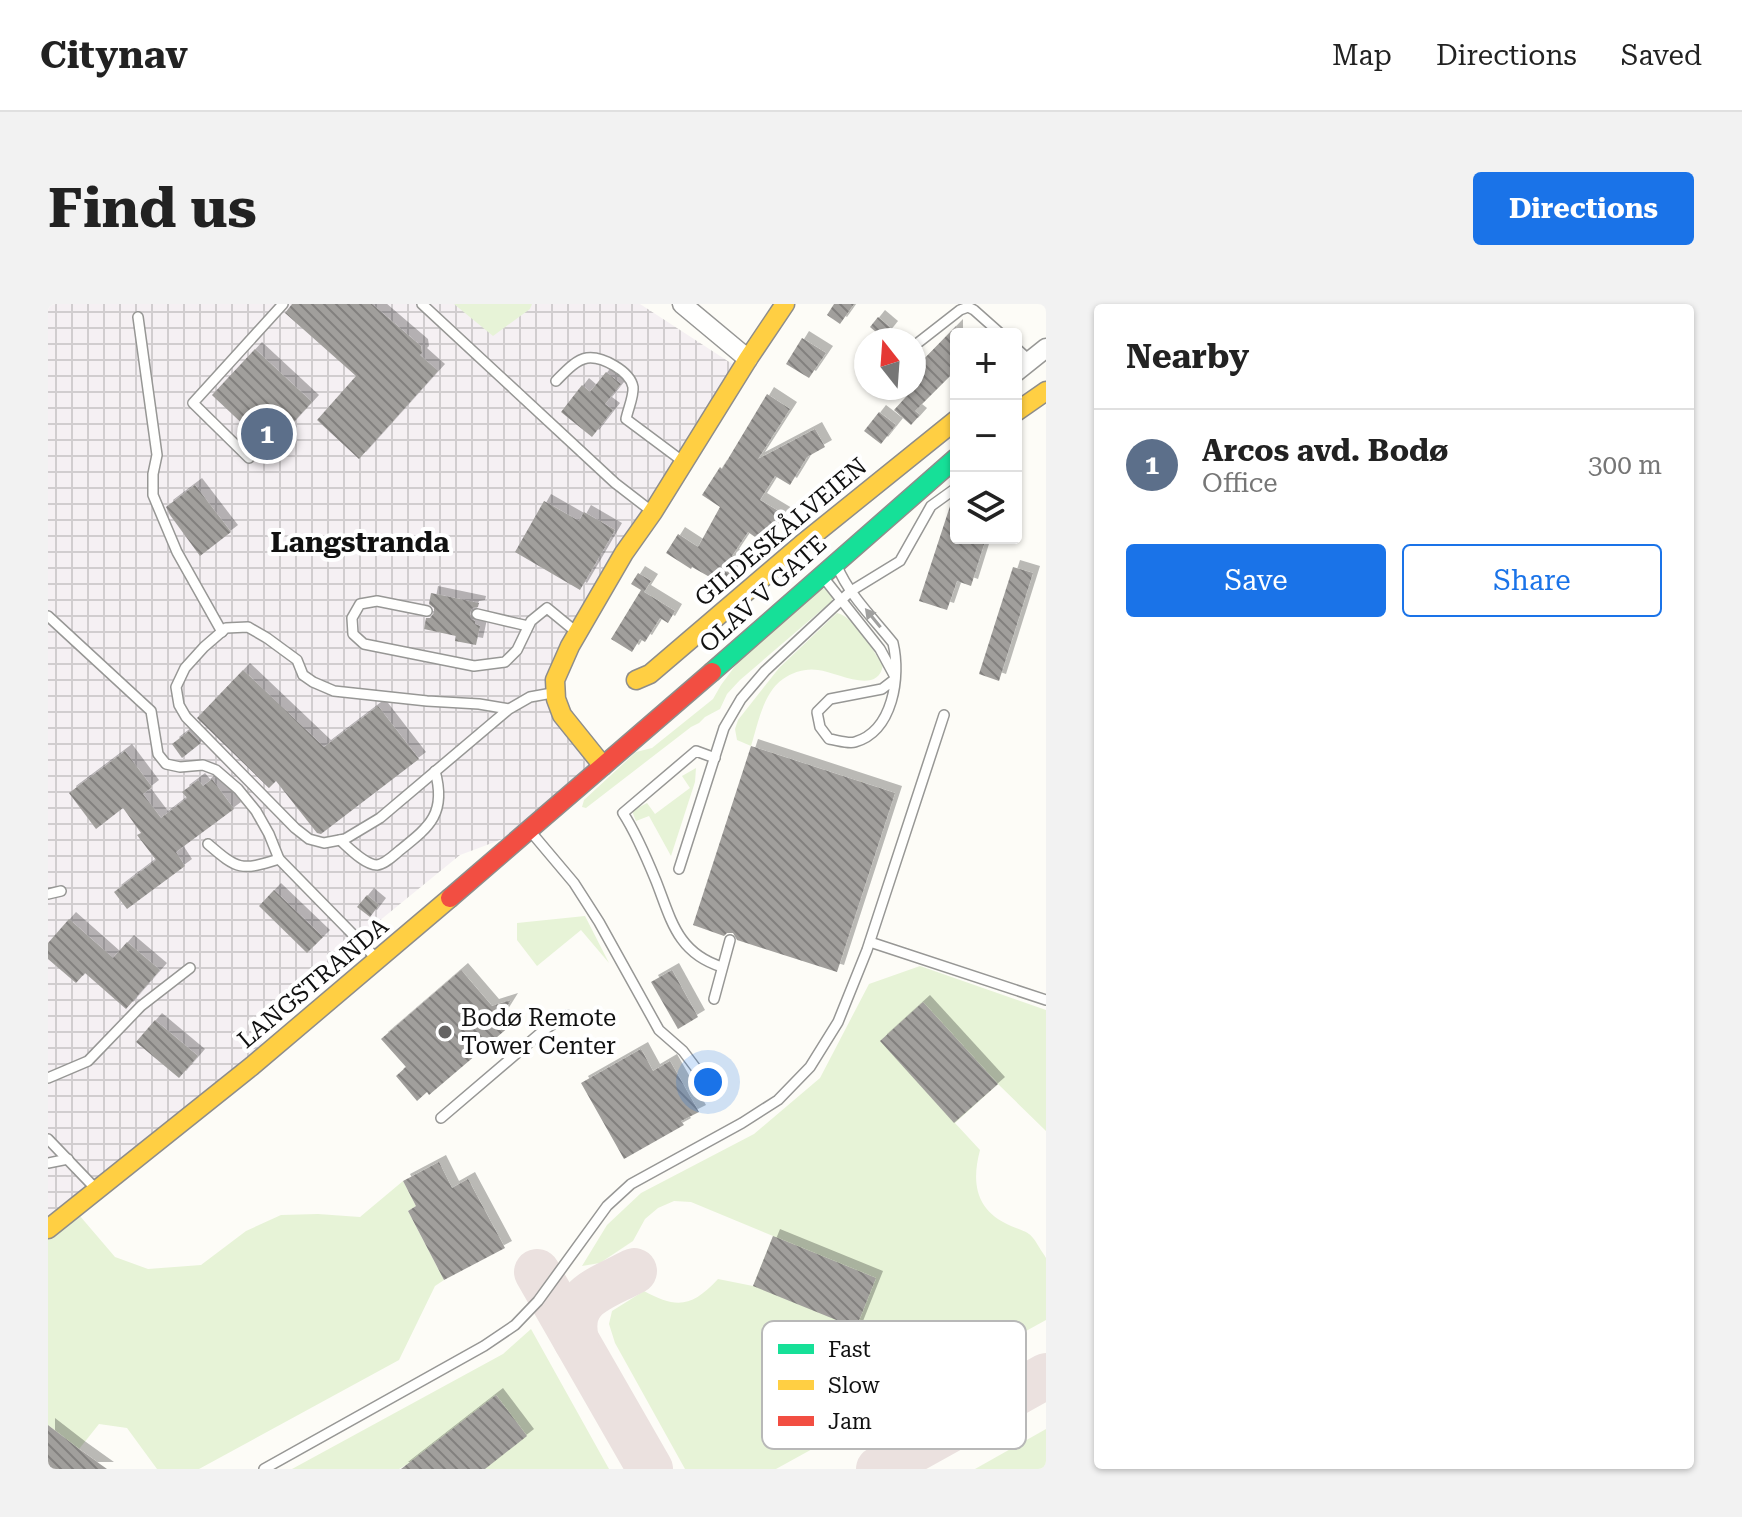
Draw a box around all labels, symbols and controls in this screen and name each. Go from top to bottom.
text: Citynav [40,33,188,77]
text: Map [1332,39,1392,72]
text: Directions [1436,39,1577,72]
text: Saved [1621,39,1702,72]
button: Directions [1473,172,1694,245]
text: Find us [48,175,257,241]
north arrow [854,328,926,400]
map controls [950,328,1022,544]
button: + [950,328,1022,400]
text: Nearby [1126,336,1249,376]
button: − [950,400,1022,472]
pin: 1 [241,404,293,464]
text: Arcos avd. Bodø [1202,433,1448,468]
street label: GILDESKÅLVEIEN [688,450,873,612]
text: 1 [1145,450,1159,480]
text: 300 m [1588,450,1662,480]
text: Office [1202,468,1278,498]
button: layers [950,472,1022,544]
district label: Langstranda [270,526,450,559]
street label: OLAV V GATE [694,530,832,658]
button: Save [1126,544,1386,617]
button: Share [1402,544,1662,617]
one-way arrow [865,608,882,628]
street label: LANGSTRANDA [232,912,394,1054]
place label: Bodø Remote Tower Center [461,1004,616,1060]
marker: Bodø Remote Tower Center [436,1023,454,1041]
your location [688,1062,728,1102]
legend [762,1321,1026,1449]
text: Fast [828,1337,871,1362]
text: Slow [828,1373,881,1398]
text: Jam [828,1409,872,1434]

